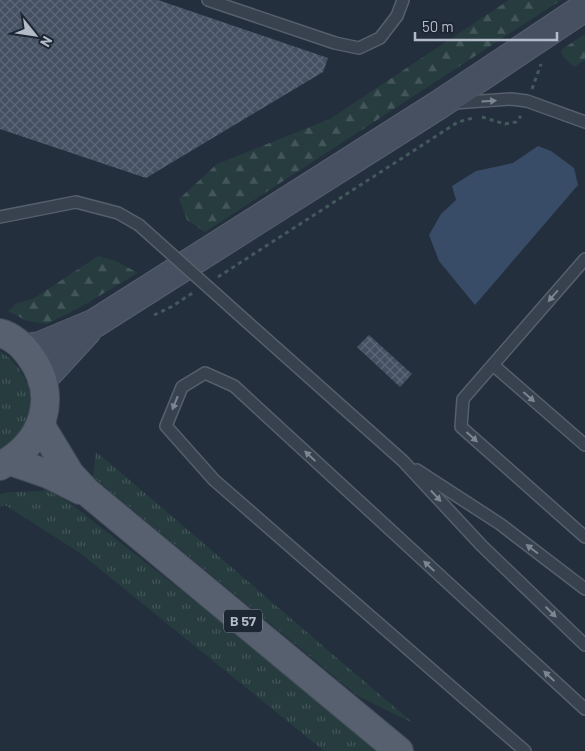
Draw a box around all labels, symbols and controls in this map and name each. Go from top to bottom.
north arrow [10,10,60,60]
scale bar [415,10,558,42]
text: 50 m [422,17,454,35]
text: N [37,33,56,50]
one-way arrow [481,96,497,104]
one-way arrow [547,289,559,301]
one-way arrow [523,391,536,402]
one-way arrow [171,396,179,411]
one-way arrow [466,431,478,443]
one-way arrow [304,450,316,462]
one-way arrow [430,490,442,502]
one-way arrow [526,543,539,554]
one-way arrow [424,560,436,572]
one-way arrow [544,606,556,618]
road number: B 57 [224,610,262,632]
one-way arrow [544,670,556,682]

